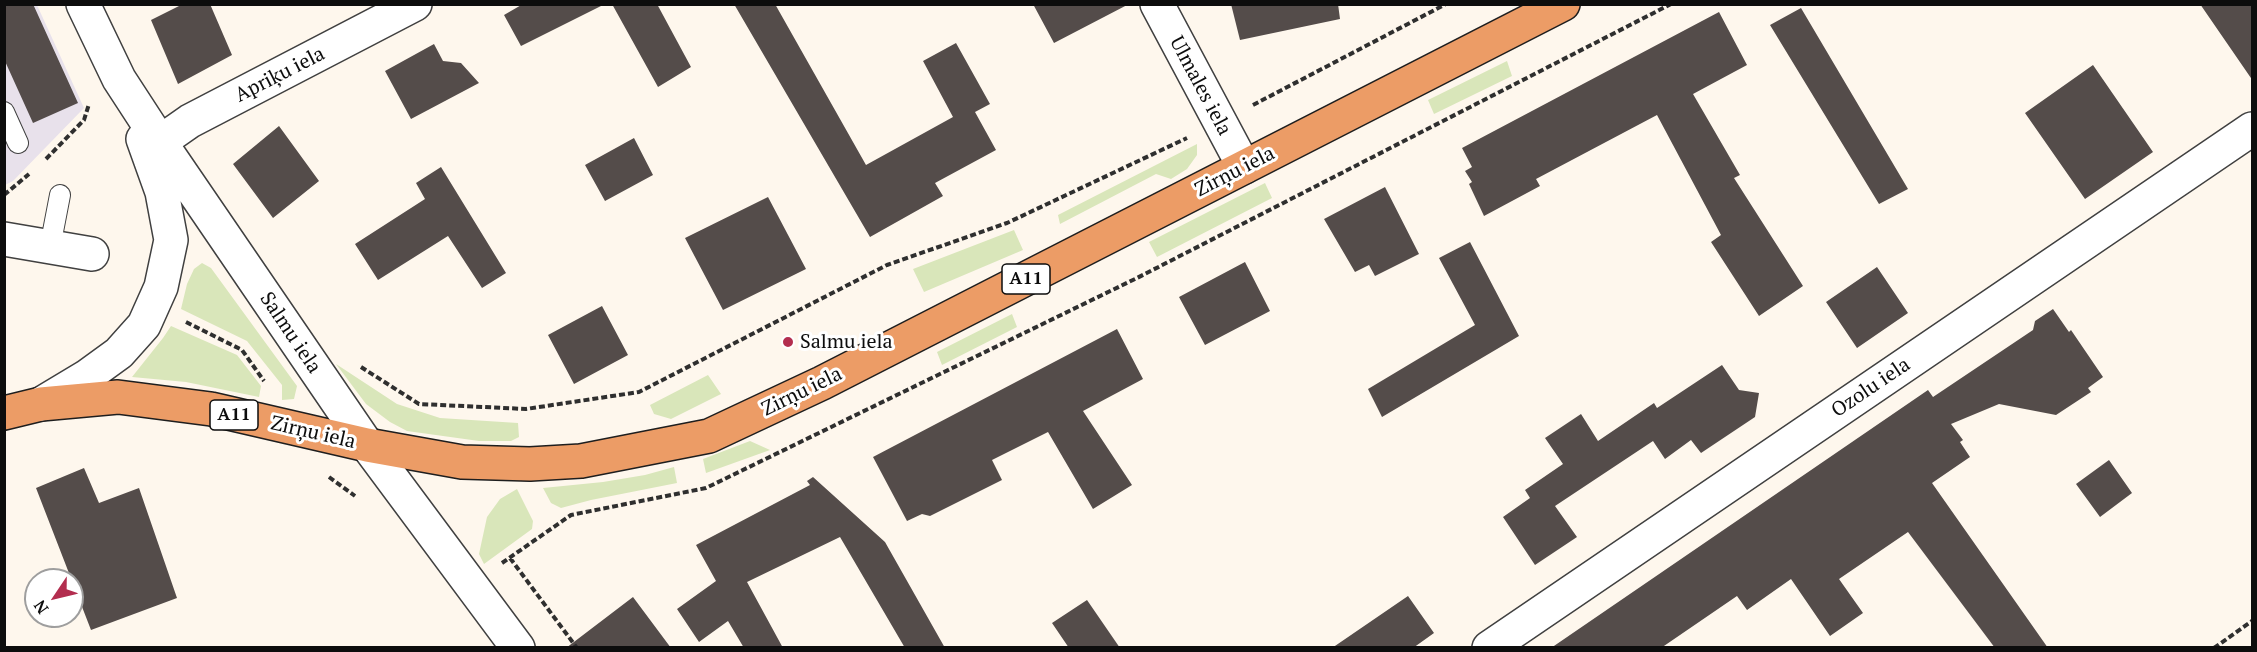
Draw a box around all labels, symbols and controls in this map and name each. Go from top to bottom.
street label: Ulmales iela [1164,32,1236,140]
street label: Apriķu iela [231,42,329,108]
street label: Zirņu iela [1191,142,1279,202]
road number: A11 [1002,264,1050,294]
street label: Salmu iela [254,288,326,378]
place label: Salmu iela [800,330,893,354]
marker: Salmu iela [781,335,795,349]
street label: Ozolu iela [1827,353,1915,423]
street label: Zirņu iela [758,362,846,422]
road number: A11 [210,400,258,430]
street label: Zirņu iela [268,412,358,454]
north arrow [24,568,84,628]
text: N [28,596,53,618]

